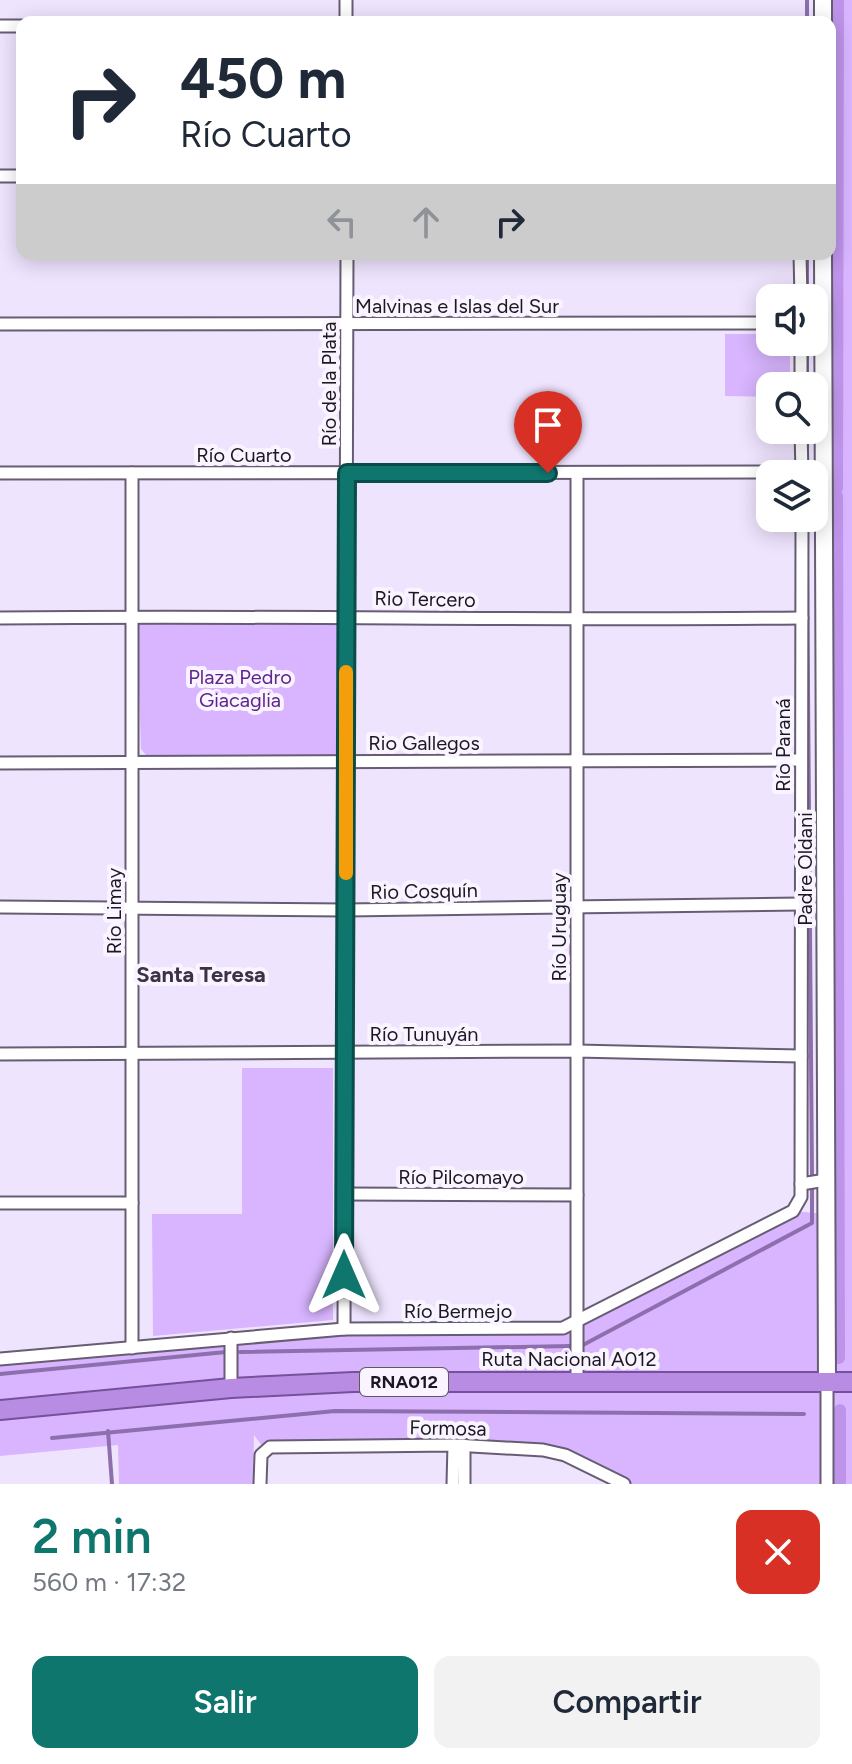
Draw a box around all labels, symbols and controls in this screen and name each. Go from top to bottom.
text: 450 m [180,45,346,112]
icon: right [48,48,152,152]
text: Río Cuarto [180,113,352,156]
icon: left [320,200,364,244]
icon: ahead [404,200,448,244]
icon: right [488,200,532,244]
map controls [756,284,828,532]
button: sound [756,284,828,356]
street label: Malvinas e Islas del Sur [355,294,559,318]
street label: Río de la Plata [317,322,341,446]
button: search [756,372,828,444]
pin [514,391,582,473]
icon: arrive [526,403,570,447]
street label: Río Cuarto [196,443,292,467]
button: layers [756,460,828,532]
street label: Rio Tercero [374,586,476,612]
park label: Plaza Pedro Giacaglia [188,665,292,712]
street label: Río Paraná [771,698,795,792]
street label: Rio Gallegos [368,731,480,755]
street label: Padre Oldani [793,812,817,926]
street label: Río Limay [102,867,126,954]
street label: Río Uruguay [547,872,571,982]
street label: Rio Cosquín [370,878,478,904]
district label: Santa Teresa [136,961,266,988]
street label: Río Tunuyán [370,1022,478,1046]
street label: Río Pilcomayo [398,1165,524,1189]
position arrow [302,1233,386,1317]
street label: Río Bermejo [404,1299,512,1323]
street label: Ruta Nacional A012 [481,1347,657,1371]
road number: RNA012 [360,1368,448,1396]
street label: Formosa [409,1415,487,1441]
text: 2 min [32,1507,152,1565]
button: close [736,1510,820,1594]
text: 560 m · 17:32 [32,1566,186,1598]
button: Salir [32,1656,418,1748]
button: Compartir [434,1656,820,1748]

